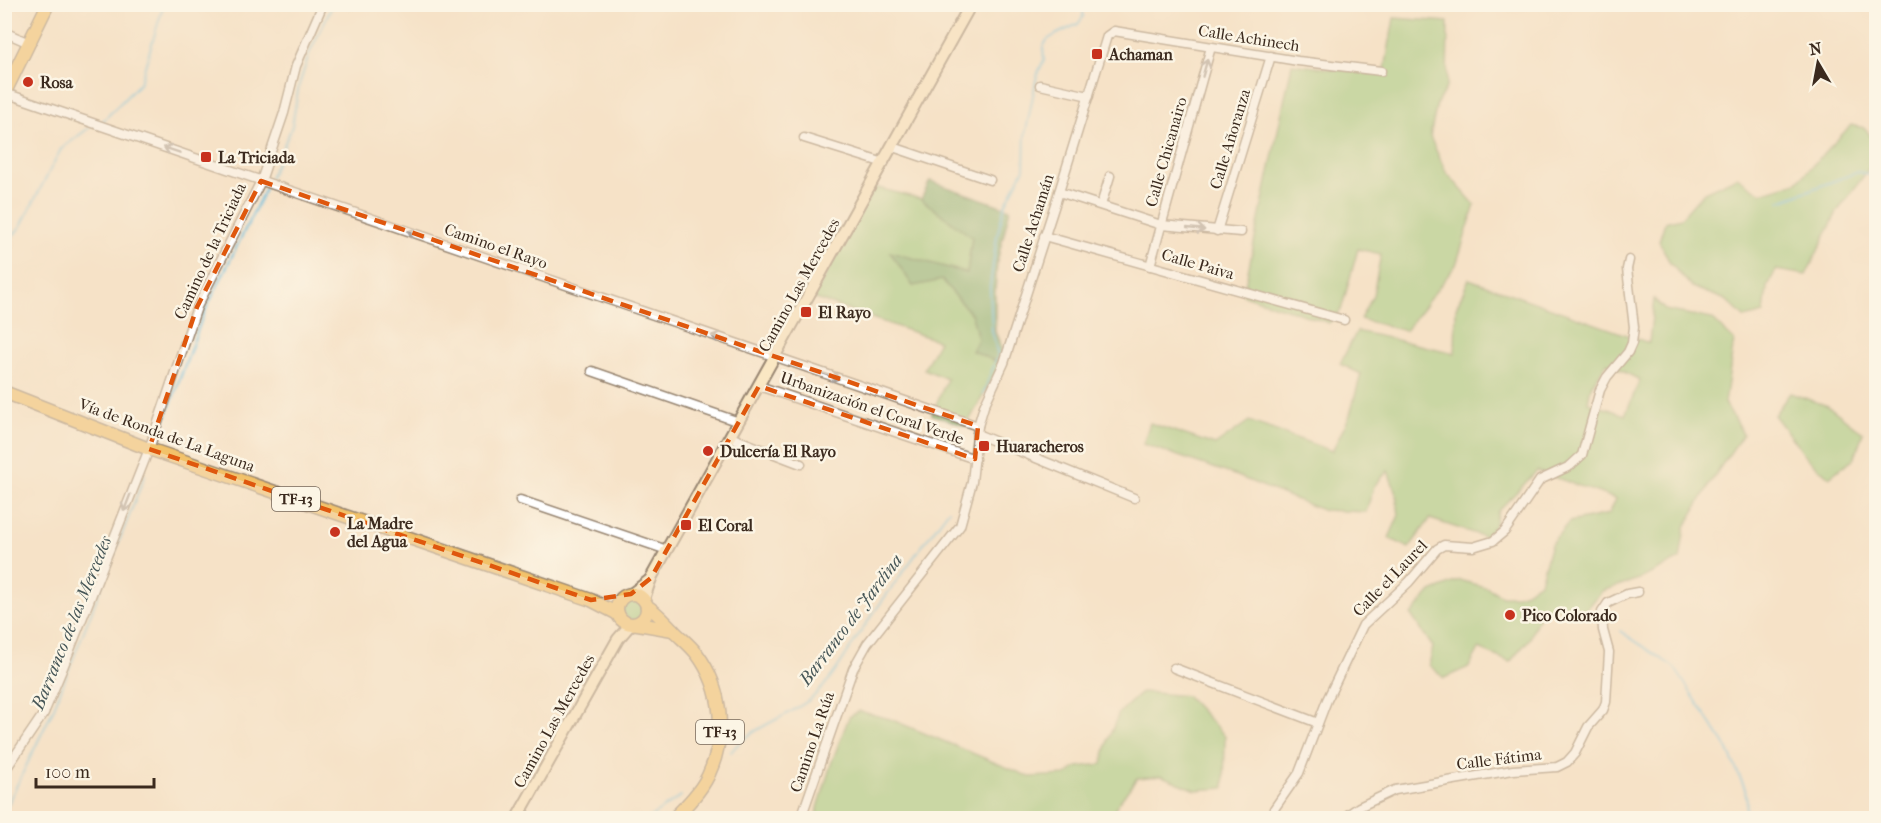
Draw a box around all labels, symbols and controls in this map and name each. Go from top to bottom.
street label: Calle Achinech [1197,21,1301,55]
north arrow [1788,33,1848,93]
text: N [1808,38,1824,59]
place label: Achaman [1108,45,1173,64]
marker: Achaman [1090,47,1104,61]
one-way arrow [1200,59,1212,78]
place label: Rosa [40,73,73,92]
marker: Rosa [21,75,35,89]
street label: Calle Añoranza [1206,86,1254,191]
street label: Calle Chicanairo [1141,95,1191,209]
one-way arrow [163,144,182,155]
place label: La Triciada [218,148,296,167]
marker: La Triciada [199,150,213,164]
street label: Calle Achamán [1008,171,1058,274]
street label: Camino de la Triciada [170,179,250,322]
street label: Camino Las Mercedes [754,215,844,355]
street label: Camino el Rayo [442,219,550,273]
one-way arrow [1186,224,1206,235]
one-way arrow [407,228,426,239]
street label: Calle Paiva [1159,245,1237,284]
place label: El Rayo [818,303,871,323]
marker: El Rayo [799,305,813,319]
one-way arrow [711,332,730,343]
street label: Urbanización el Coral Verde [778,368,966,448]
one-way arrow [821,371,839,382]
street label: Vía de Ronda de La Laguna [75,394,258,476]
place label: Huaracheros [996,437,1084,456]
marker: Huaracheros [977,439,991,453]
place label: Dulcería El Rayo [720,442,836,462]
marker: Dulcería El Rayo [701,444,715,458]
road number: TF-13 [272,487,320,511]
one-way arrow [121,493,132,512]
place label: La Madre del Agua [347,514,413,552]
place label: El Coral [698,516,754,535]
marker: El Coral [679,518,693,532]
marker: La Madre del Agua [328,525,342,539]
water label: Barranco de las Mercedes [27,533,117,714]
street label: Calle el Laurel [1349,535,1432,620]
water label: Barranco de Jardina [794,550,907,690]
place label: Pico Colorado [1522,606,1617,625]
marker: Pico Colorado [1503,608,1517,622]
street label: Camino Las Mercedes [509,651,599,791]
street label: Camino La Rúa [786,689,838,795]
road number: TF-13 [696,720,744,744]
street label: Calle Fátima [1456,744,1543,774]
scale bar [36,751,154,789]
text: 100 m [45,762,90,783]

